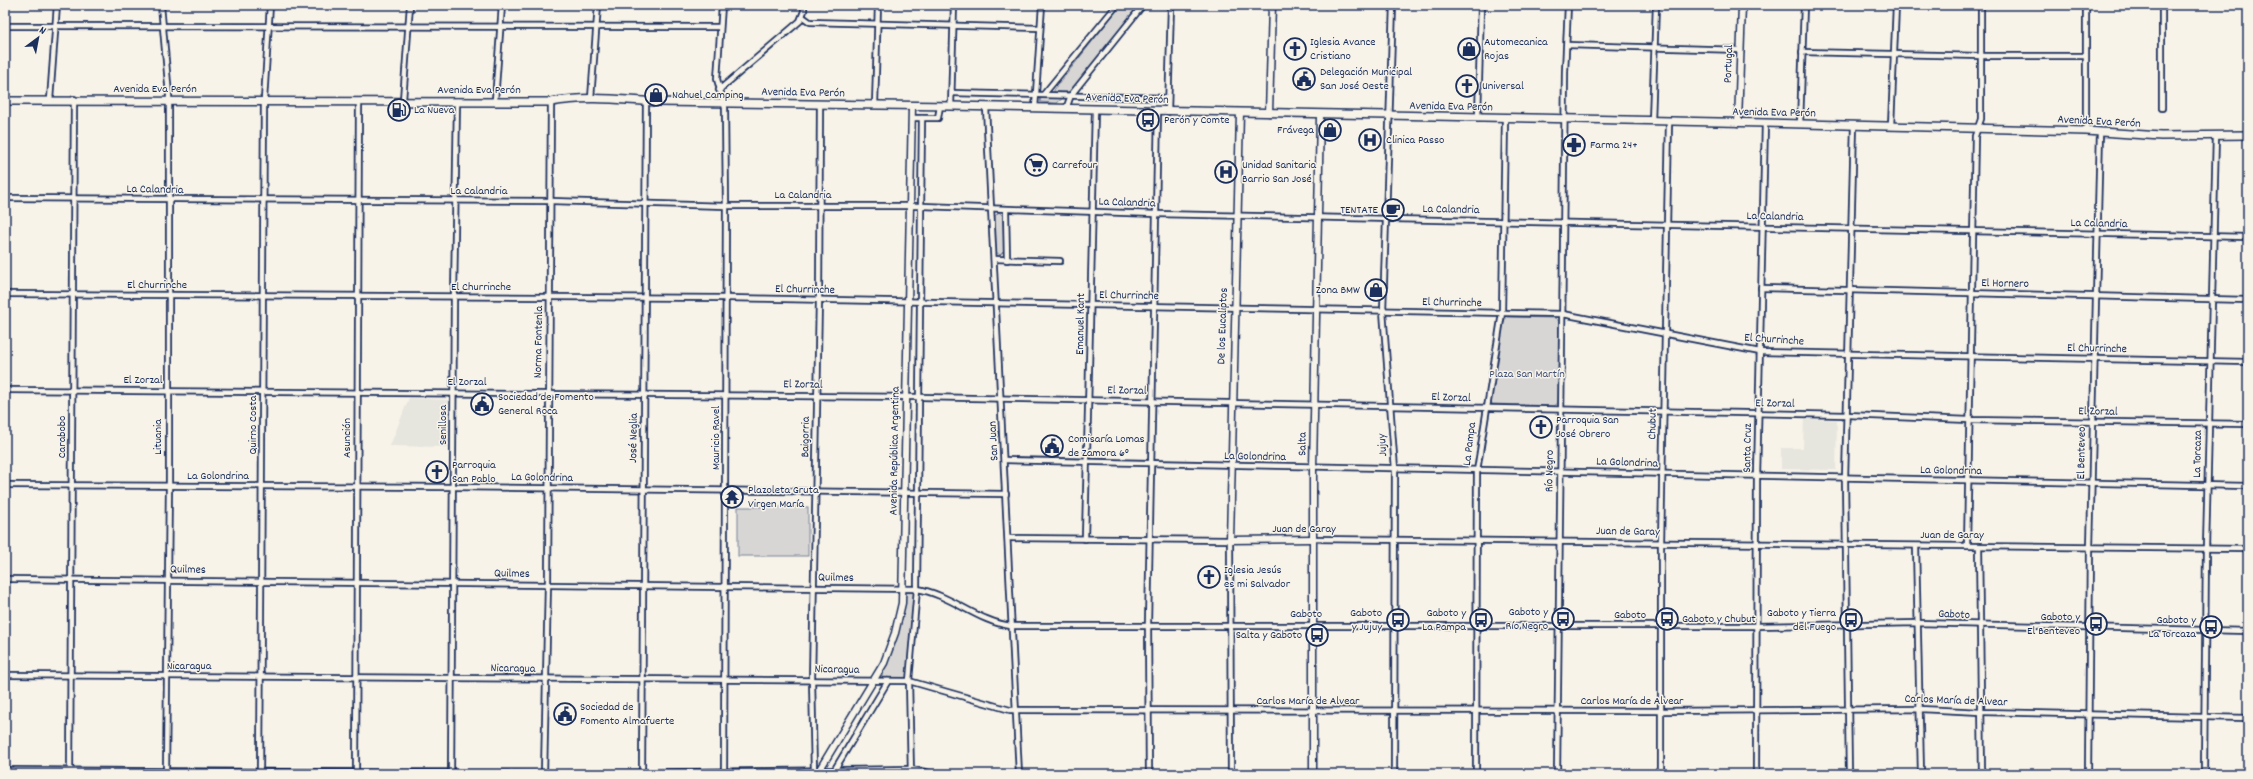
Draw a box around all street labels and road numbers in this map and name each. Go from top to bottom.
street label: Portugal [1720,44,1738,84]
street label: Avenida Eva Perón [113,81,197,98]
street label: Avenida Eva Perón [437,82,521,99]
street label: Avenida Eva Perón [761,84,845,102]
street label: Avenida Eva Perón [1085,89,1169,109]
street label: Avenida Eva Perón [1409,98,1493,116]
street label: Avenida Eva Perón [1732,104,1816,122]
street label: Avenida Eva Perón [2057,111,2142,133]
street label: La Calandria [126,181,184,199]
street label: La Calandria [451,183,508,200]
street label: La Calandria [775,187,832,204]
street label: La Calandria [1098,194,1156,212]
street label: La Calandria [1422,201,1480,219]
street label: La Calandria [1746,208,1804,226]
street label: La Calandria [2070,215,2128,233]
street label: El Hornero [1981,275,2029,293]
street label: El Churrinche [127,277,187,294]
street label: El Churrinche [451,279,511,296]
street label: El Churrinche [775,281,835,299]
street label: El Churrinche [1099,287,1159,305]
street label: De los Eucaliptos [1213,287,1233,365]
street label: Emanuel Kant [1072,292,1090,355]
street label: El Churrinche [1422,294,1482,312]
street label: Norma Fontenla [530,305,548,378]
street label: El Churrinche [1744,329,1804,351]
street label: El Churrinche [2067,340,2127,358]
street label: El Zorzal [123,372,163,389]
street label: El Zorzal [447,374,487,391]
street label: El Zorzal [783,376,823,394]
street label: El Zorzal [1107,382,1147,400]
street label: Avenida República Argentina [885,386,905,516]
street label: El Zorzal [1431,389,1471,407]
street label: Quirno Costa [245,395,262,454]
street label: El Zorzal [1755,395,1795,413]
street label: El Zorzal [2078,403,2118,421]
street label: Senillosa [435,405,452,445]
street label: Mauricio Ravel [708,406,725,470]
street label: Chubut [1644,408,1662,440]
street label: José Neglia [625,413,643,463]
street label: Carabobo [54,416,71,458]
street label: Baigorria [797,416,815,458]
street label: Asunción [339,417,356,458]
street label: Lituania [150,419,167,455]
street label: San Juan [984,420,1004,461]
street label: La Pampa [1459,421,1481,467]
street label: Santa Cruz [1739,423,1757,473]
street label: El Benteveo [2073,426,2091,480]
street label: La Torcaza [2189,430,2207,478]
street label: Salta [1294,432,1312,456]
street label: Jujuy [1374,432,1392,457]
street label: La Golondrina [1224,448,1286,466]
street label: Río Negro [1541,450,1559,492]
street label: La Golondrina [1596,453,1659,473]
street label: La Golondrina [1920,462,1982,480]
street label: La Golondrina [187,468,249,485]
street label: La Golondrina [511,469,573,487]
street label: Juan de Garay [1272,521,1337,538]
street label: Juan de Garay [1596,523,1661,541]
street label: Juan de Garay [1920,527,1985,544]
street label: Quilmes [170,561,206,579]
street label: Quilmes [494,565,530,583]
street label: Quilmes [818,569,854,587]
street label: Gaboto [1290,606,1322,623]
street label: Gaboto [1938,606,1970,624]
street label: Gaboto [1614,607,1646,624]
street label: Nicaragua [167,658,212,675]
street label: Nicaragua [490,660,536,678]
street label: Nicaragua [814,661,860,679]
street label: Carlos María de Alvear [1904,691,2008,711]
street label: Carlos María de Alvear [1256,693,1360,710]
street label: Carlos María de Alvear [1580,693,1684,710]

